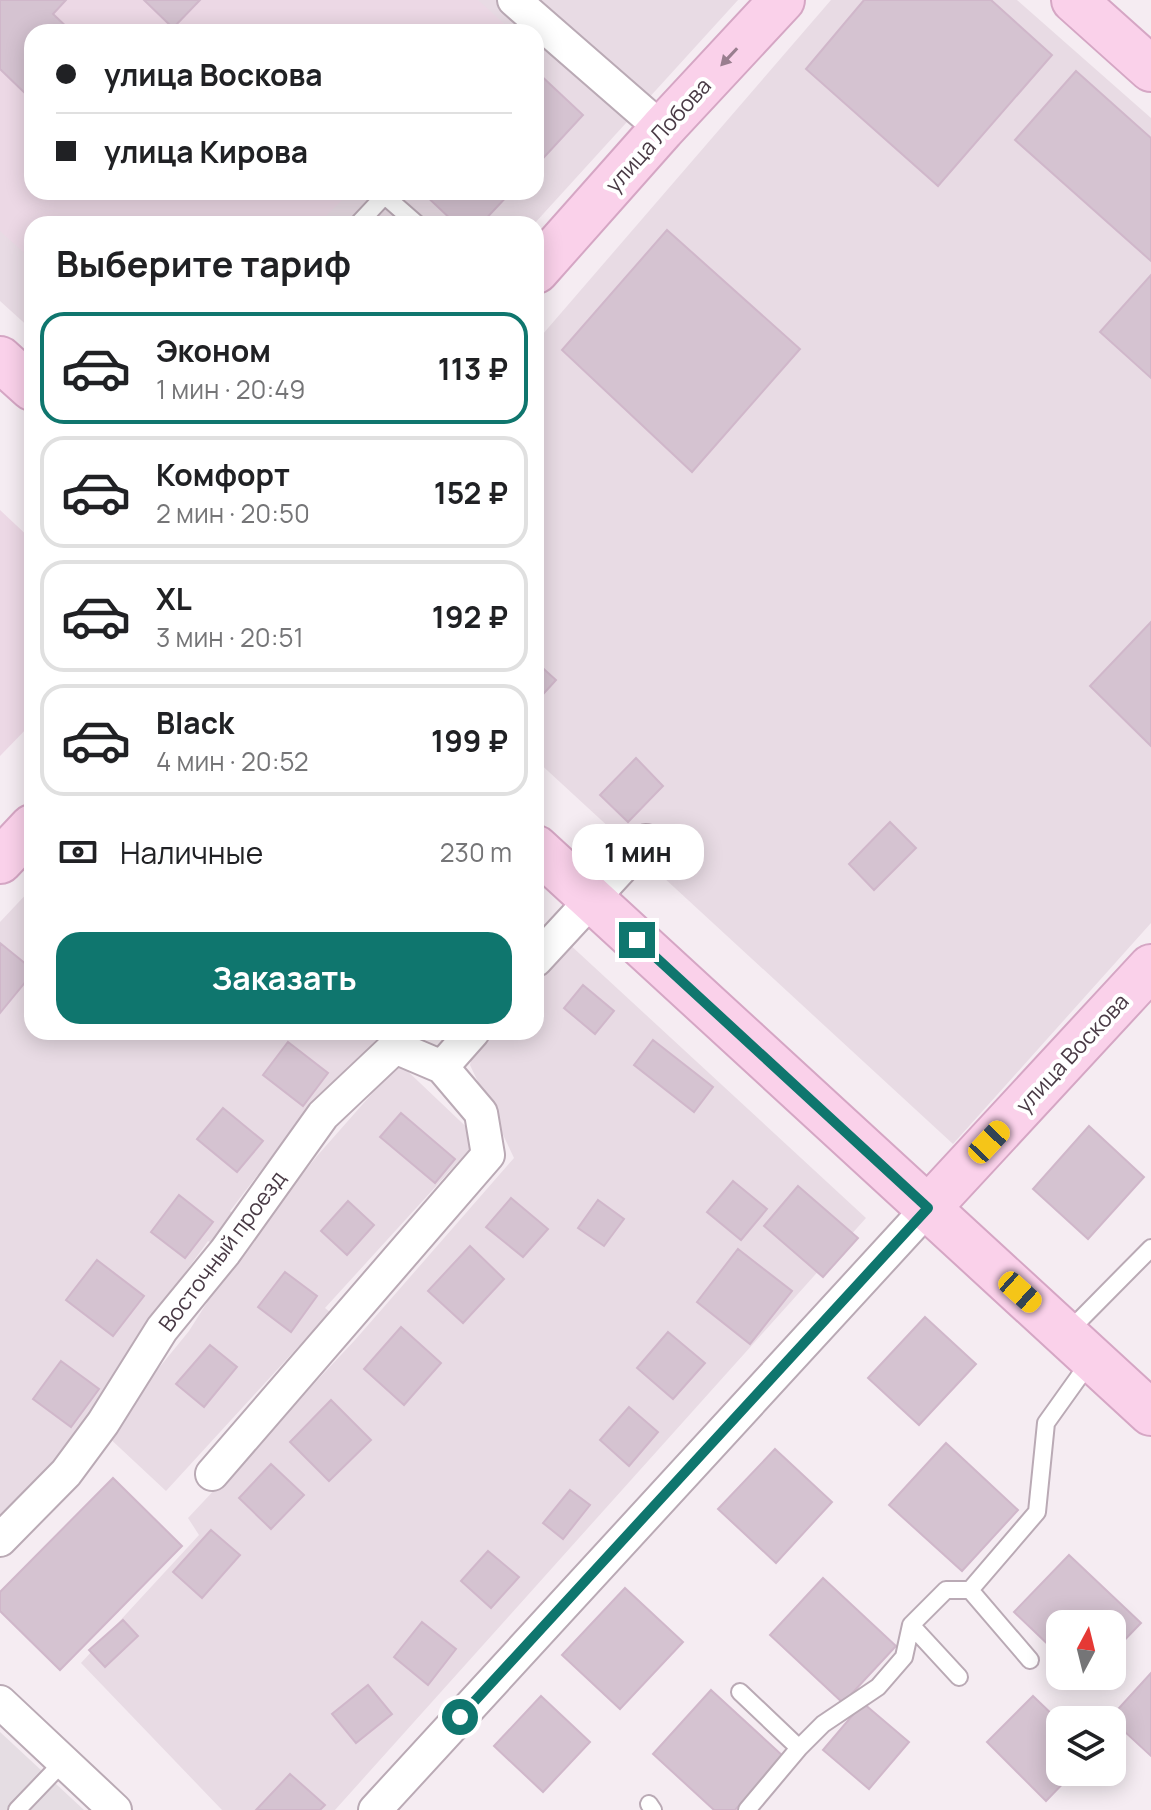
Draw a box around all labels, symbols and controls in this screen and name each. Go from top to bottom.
one-way arrow [720,47,738,66]
text: улица Воскова [104,54,323,95]
street label: улица Лобова [598,71,718,199]
text: улица Кирова [104,131,308,172]
text: Выберите тариф [56,239,351,288]
text: Эконом [156,330,271,371]
icon: car [60,332,132,404]
text: 113 ₽ [438,348,508,389]
text: 1 мин · 20:49 [156,371,305,407]
text: Комфорт [156,454,290,495]
icon: car [60,456,132,528]
text: 152 ₽ [434,472,508,513]
text: 2 мин · 20:50 [156,495,310,531]
text: XL [156,578,192,619]
icon: car [60,580,132,652]
text: 192 ₽ [432,596,508,637]
text: 3 мин · 20:51 [156,619,304,655]
text: Black [156,702,234,743]
icon: car [60,704,132,776]
text: 199 ₽ [431,720,508,761]
text: 4 мин · 20:52 [156,743,309,779]
callout: 1 мин [571,824,703,880]
icon: cash [56,830,100,874]
text: Наличные [120,832,263,873]
text: 230 m [440,834,512,870]
text: 1 мин [604,834,672,870]
route end [619,922,655,958]
button: Заказать [56,932,512,1024]
street label: улица Воскова [1009,987,1135,1119]
car [964,1116,1014,1168]
street label: Восточный проезд [152,1164,292,1338]
car [994,1267,1046,1317]
north arrow [1046,1610,1126,1690]
map controls [1046,1610,1126,1786]
route start [442,1699,478,1735]
button: layers [1046,1706,1126,1786]

